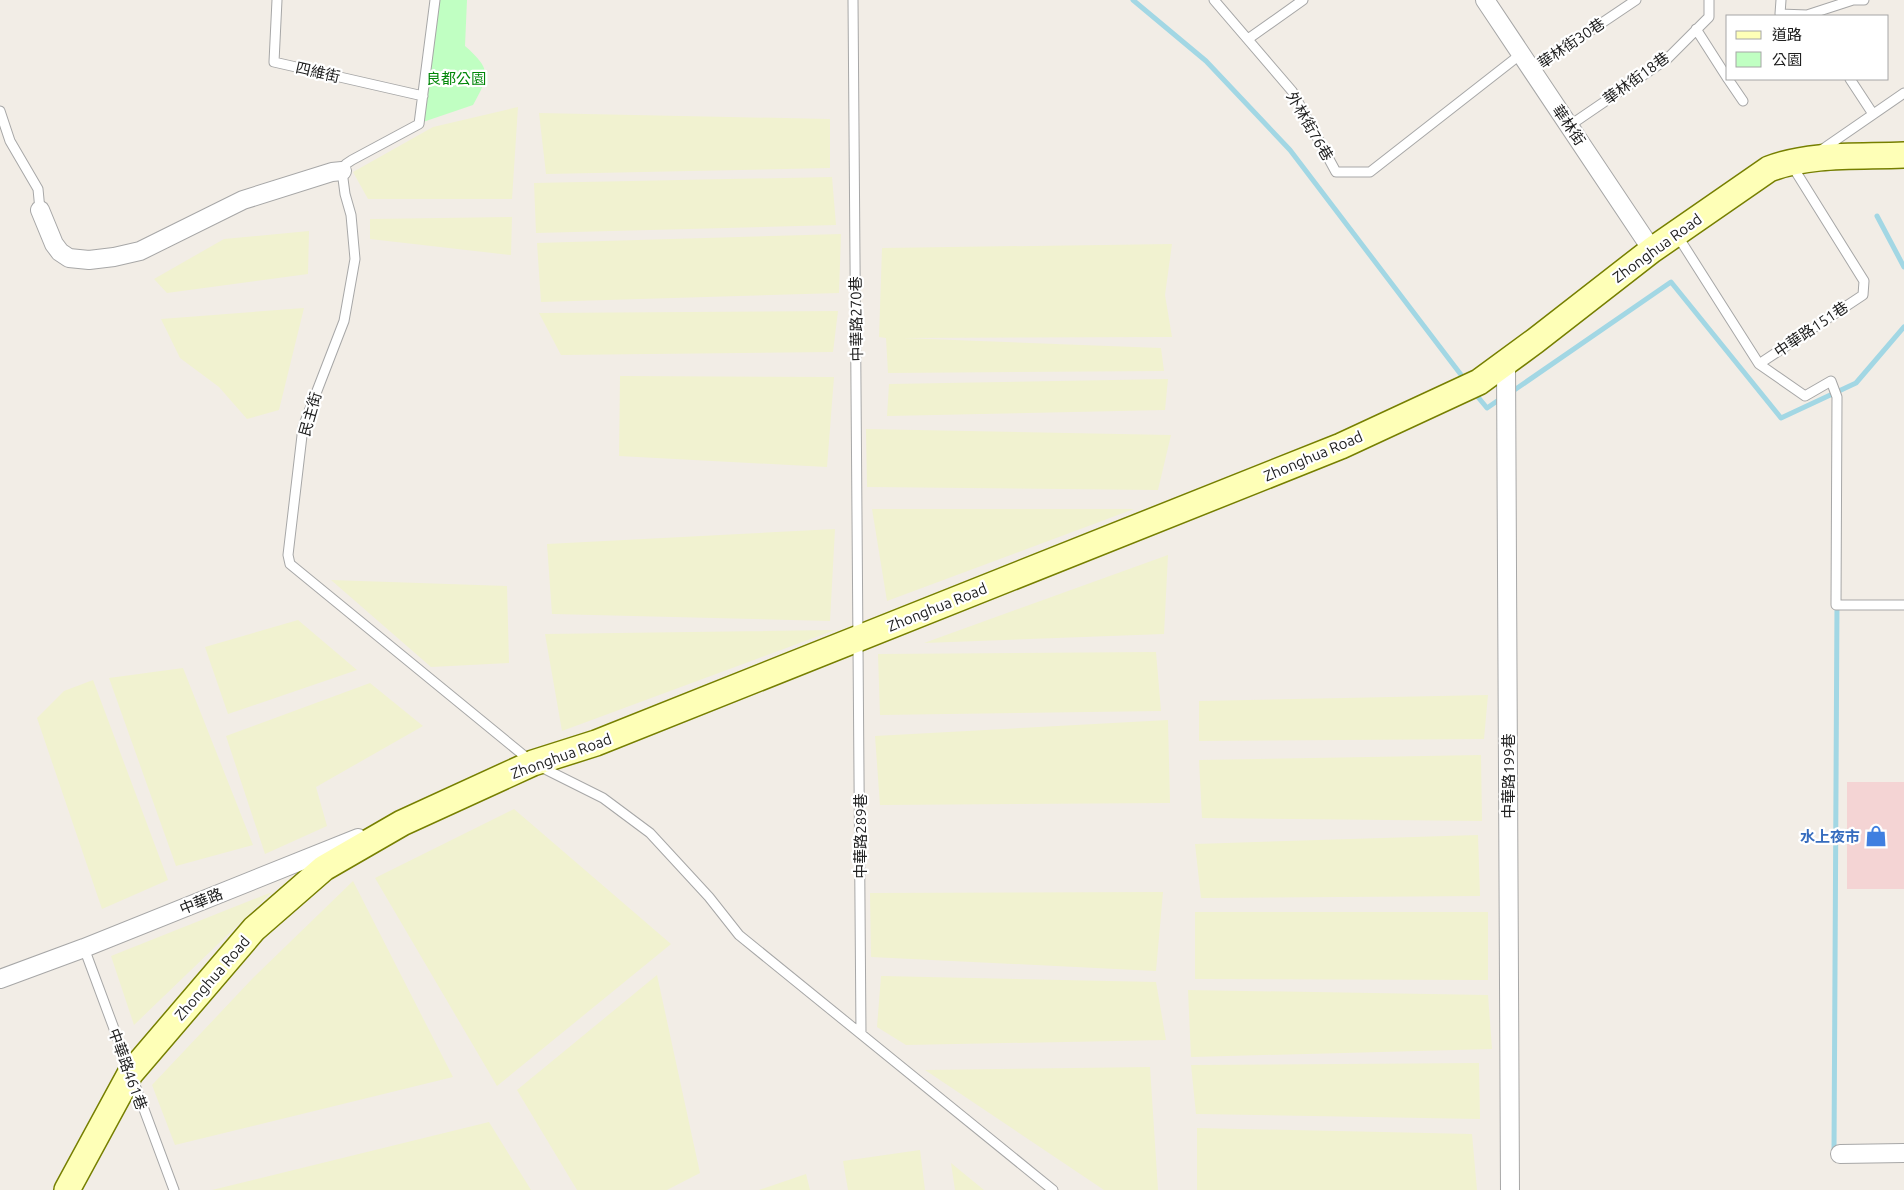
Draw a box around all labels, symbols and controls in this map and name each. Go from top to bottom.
street label: 華林街30巷 [1534,14,1608,72]
legend [1726,15,1889,80]
text: 道路 [1772,26,1802,43]
street label: 華林街18巷 [1600,49,1672,107]
text: 公園 [1772,51,1802,68]
street label: 四維街 [294,59,342,85]
park label: 良都公園 [426,70,486,87]
street label: 外林街76巷 [1283,88,1337,164]
street label: 華林街 [1549,102,1589,148]
street label: Zhonghua Road [1609,210,1705,286]
street label: 中華路270巷 [847,276,865,362]
street label: 中華路151巷 [1771,298,1851,360]
street label: 民主街 [296,390,324,438]
street label: Zhonghua Road [1261,427,1365,485]
street label: Zhonghua Road [885,579,989,635]
street label: Zhonghua Road [508,730,614,782]
street label: 中華路199巷 [1500,733,1517,819]
street label: 中華路289巷 [852,793,869,879]
shop icon: 水上夜市 [1863,823,1889,849]
place label: 水上夜市 [1800,828,1860,845]
street label: 中華路 [177,885,225,917]
street label: Zhonghua Road [171,932,253,1024]
street label: 中華路461巷 [105,1026,151,1112]

